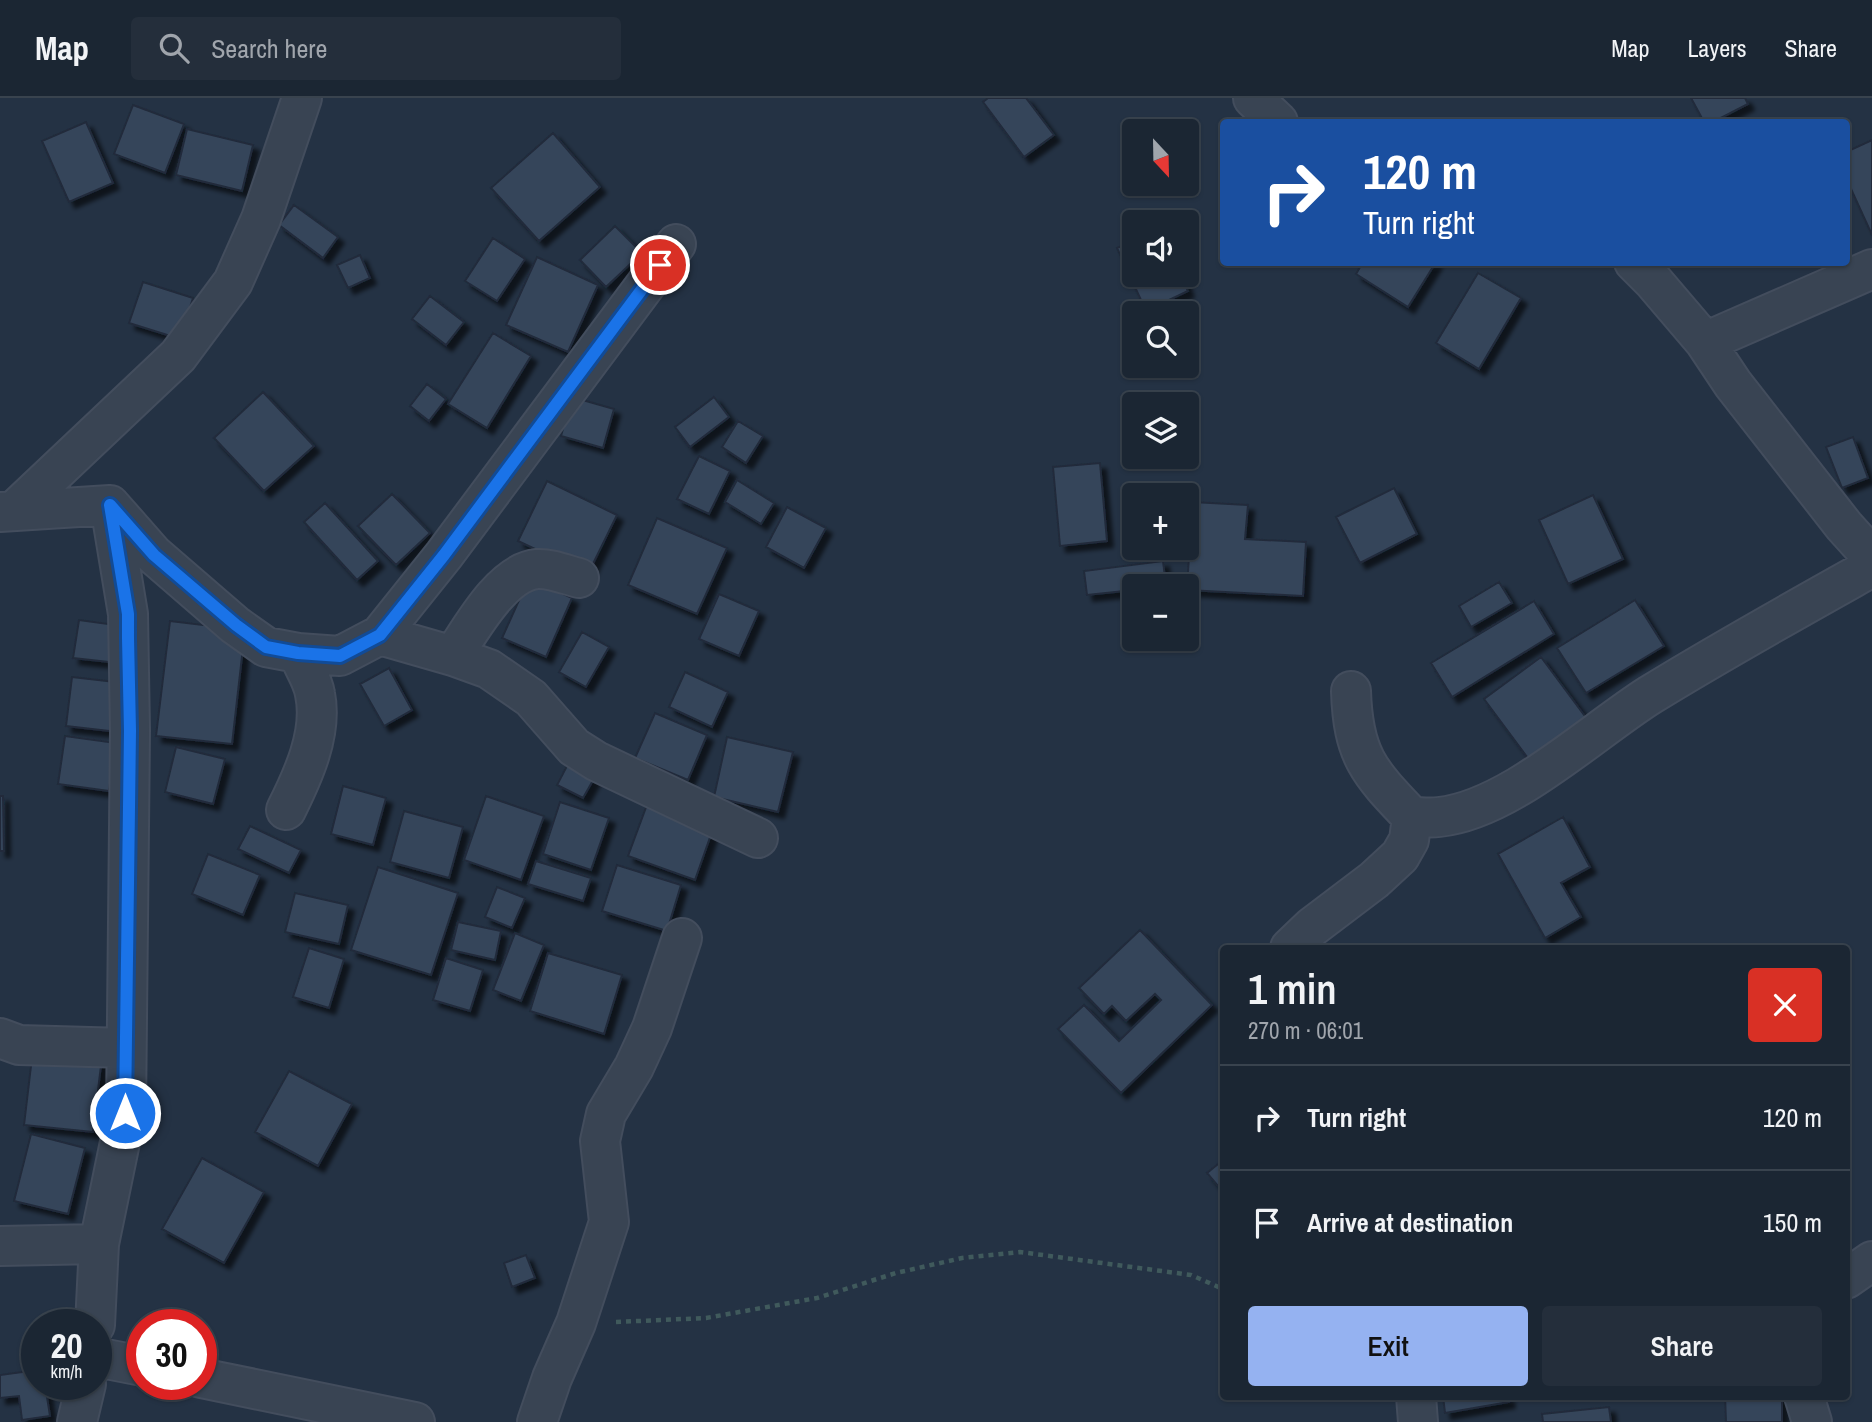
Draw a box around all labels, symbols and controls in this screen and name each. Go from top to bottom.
search box [131,17,621,80]
text: Map [35,26,89,70]
icon: search [155,29,193,67]
text: Search here [211,31,327,66]
text: Map [1611,32,1649,64]
text: Layers [1687,32,1746,64]
text: Share [1784,32,1837,64]
north arrow [1122,119,1199,196]
map controls [1122,119,1199,651]
text: 120 m [1363,138,1477,204]
icon: right [1248,147,1339,238]
text: Turn right [1363,201,1475,244]
button: sound [1122,210,1199,287]
pin [630,235,690,295]
icon: arrive [641,246,679,284]
button: search [1122,301,1199,378]
button: layers [1122,392,1199,469]
button: + [1122,483,1199,560]
button: − [1122,574,1199,651]
text: 1 min [1248,961,1337,1017]
button: close [1748,968,1822,1042]
text: 270 m · 06:01 [1248,1015,1363,1046]
position arrow [88,1076,162,1150]
icon: right [1248,1099,1286,1137]
text: Turn right [1307,1100,1406,1135]
text: 120 m [1763,1100,1822,1135]
icon: arrive [1248,1204,1286,1242]
text: Arrive at destination [1307,1205,1513,1240]
text: 150 m [1763,1205,1822,1240]
button: Exit [1248,1306,1528,1386]
button: Share [1542,1306,1822,1386]
speed limit sign: 30 [126,1309,217,1400]
text: 20 [51,1322,82,1369]
text: km/h [51,1359,83,1384]

